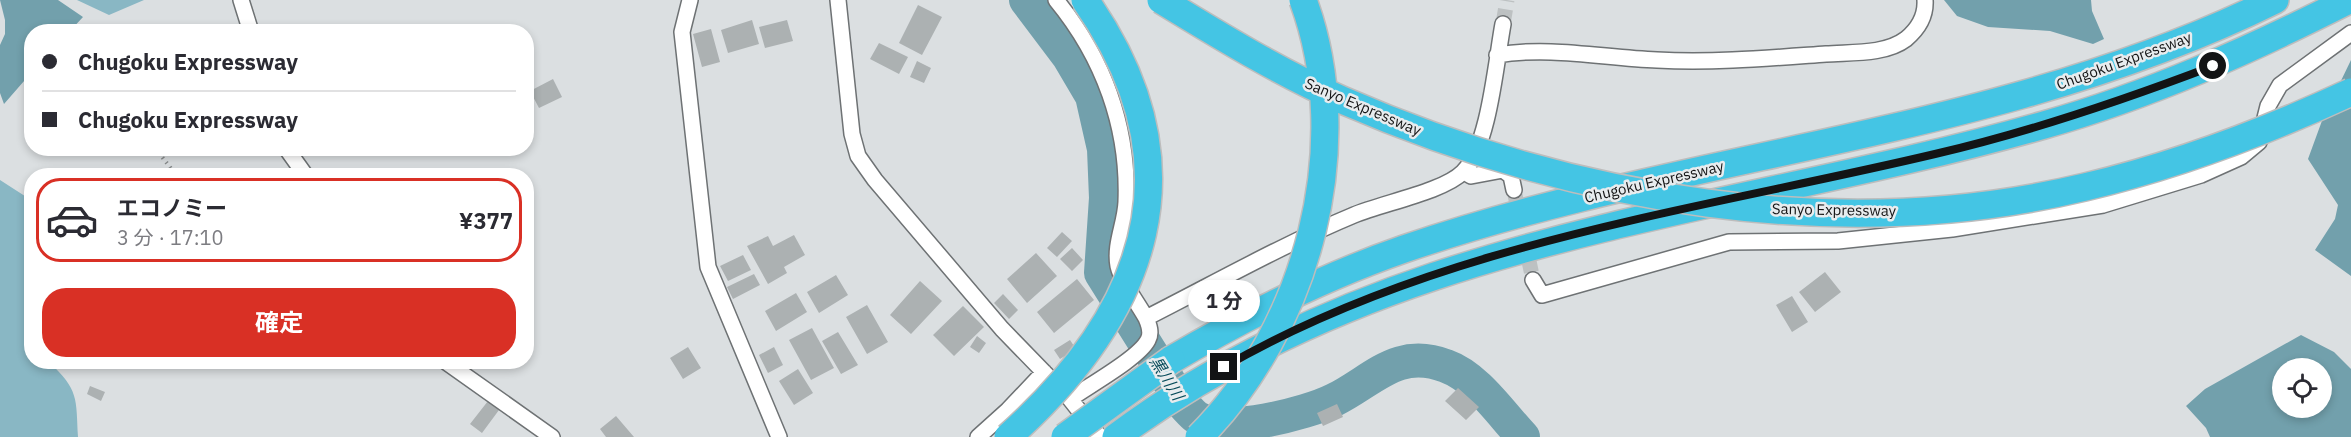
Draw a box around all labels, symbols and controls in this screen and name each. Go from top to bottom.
street label: Chugoku Expressway [2054,27,2194,94]
text: Chugoku Expressway [78,47,298,76]
route start [2199,52,2226,79]
street label: Sanyo Expressway [1302,73,1425,140]
text: Chugoku Expressway [78,105,298,134]
street label: Chugoku Expressway [1582,156,1726,207]
icon: car [45,193,99,247]
text: エコノミー [117,193,227,222]
street label: Sanyo Expressway [1772,199,1897,220]
text: ¥377 [459,206,513,235]
text: 3 分 · 17:10 [117,224,224,251]
callout: 1 分 [1188,280,1260,322]
text: 1 分 [1206,287,1242,314]
button: 確定 [42,288,516,357]
water label: 黒川川 [1146,352,1189,405]
route end [1210,353,1237,380]
map controls [2272,358,2332,418]
button: locate [2272,358,2332,418]

